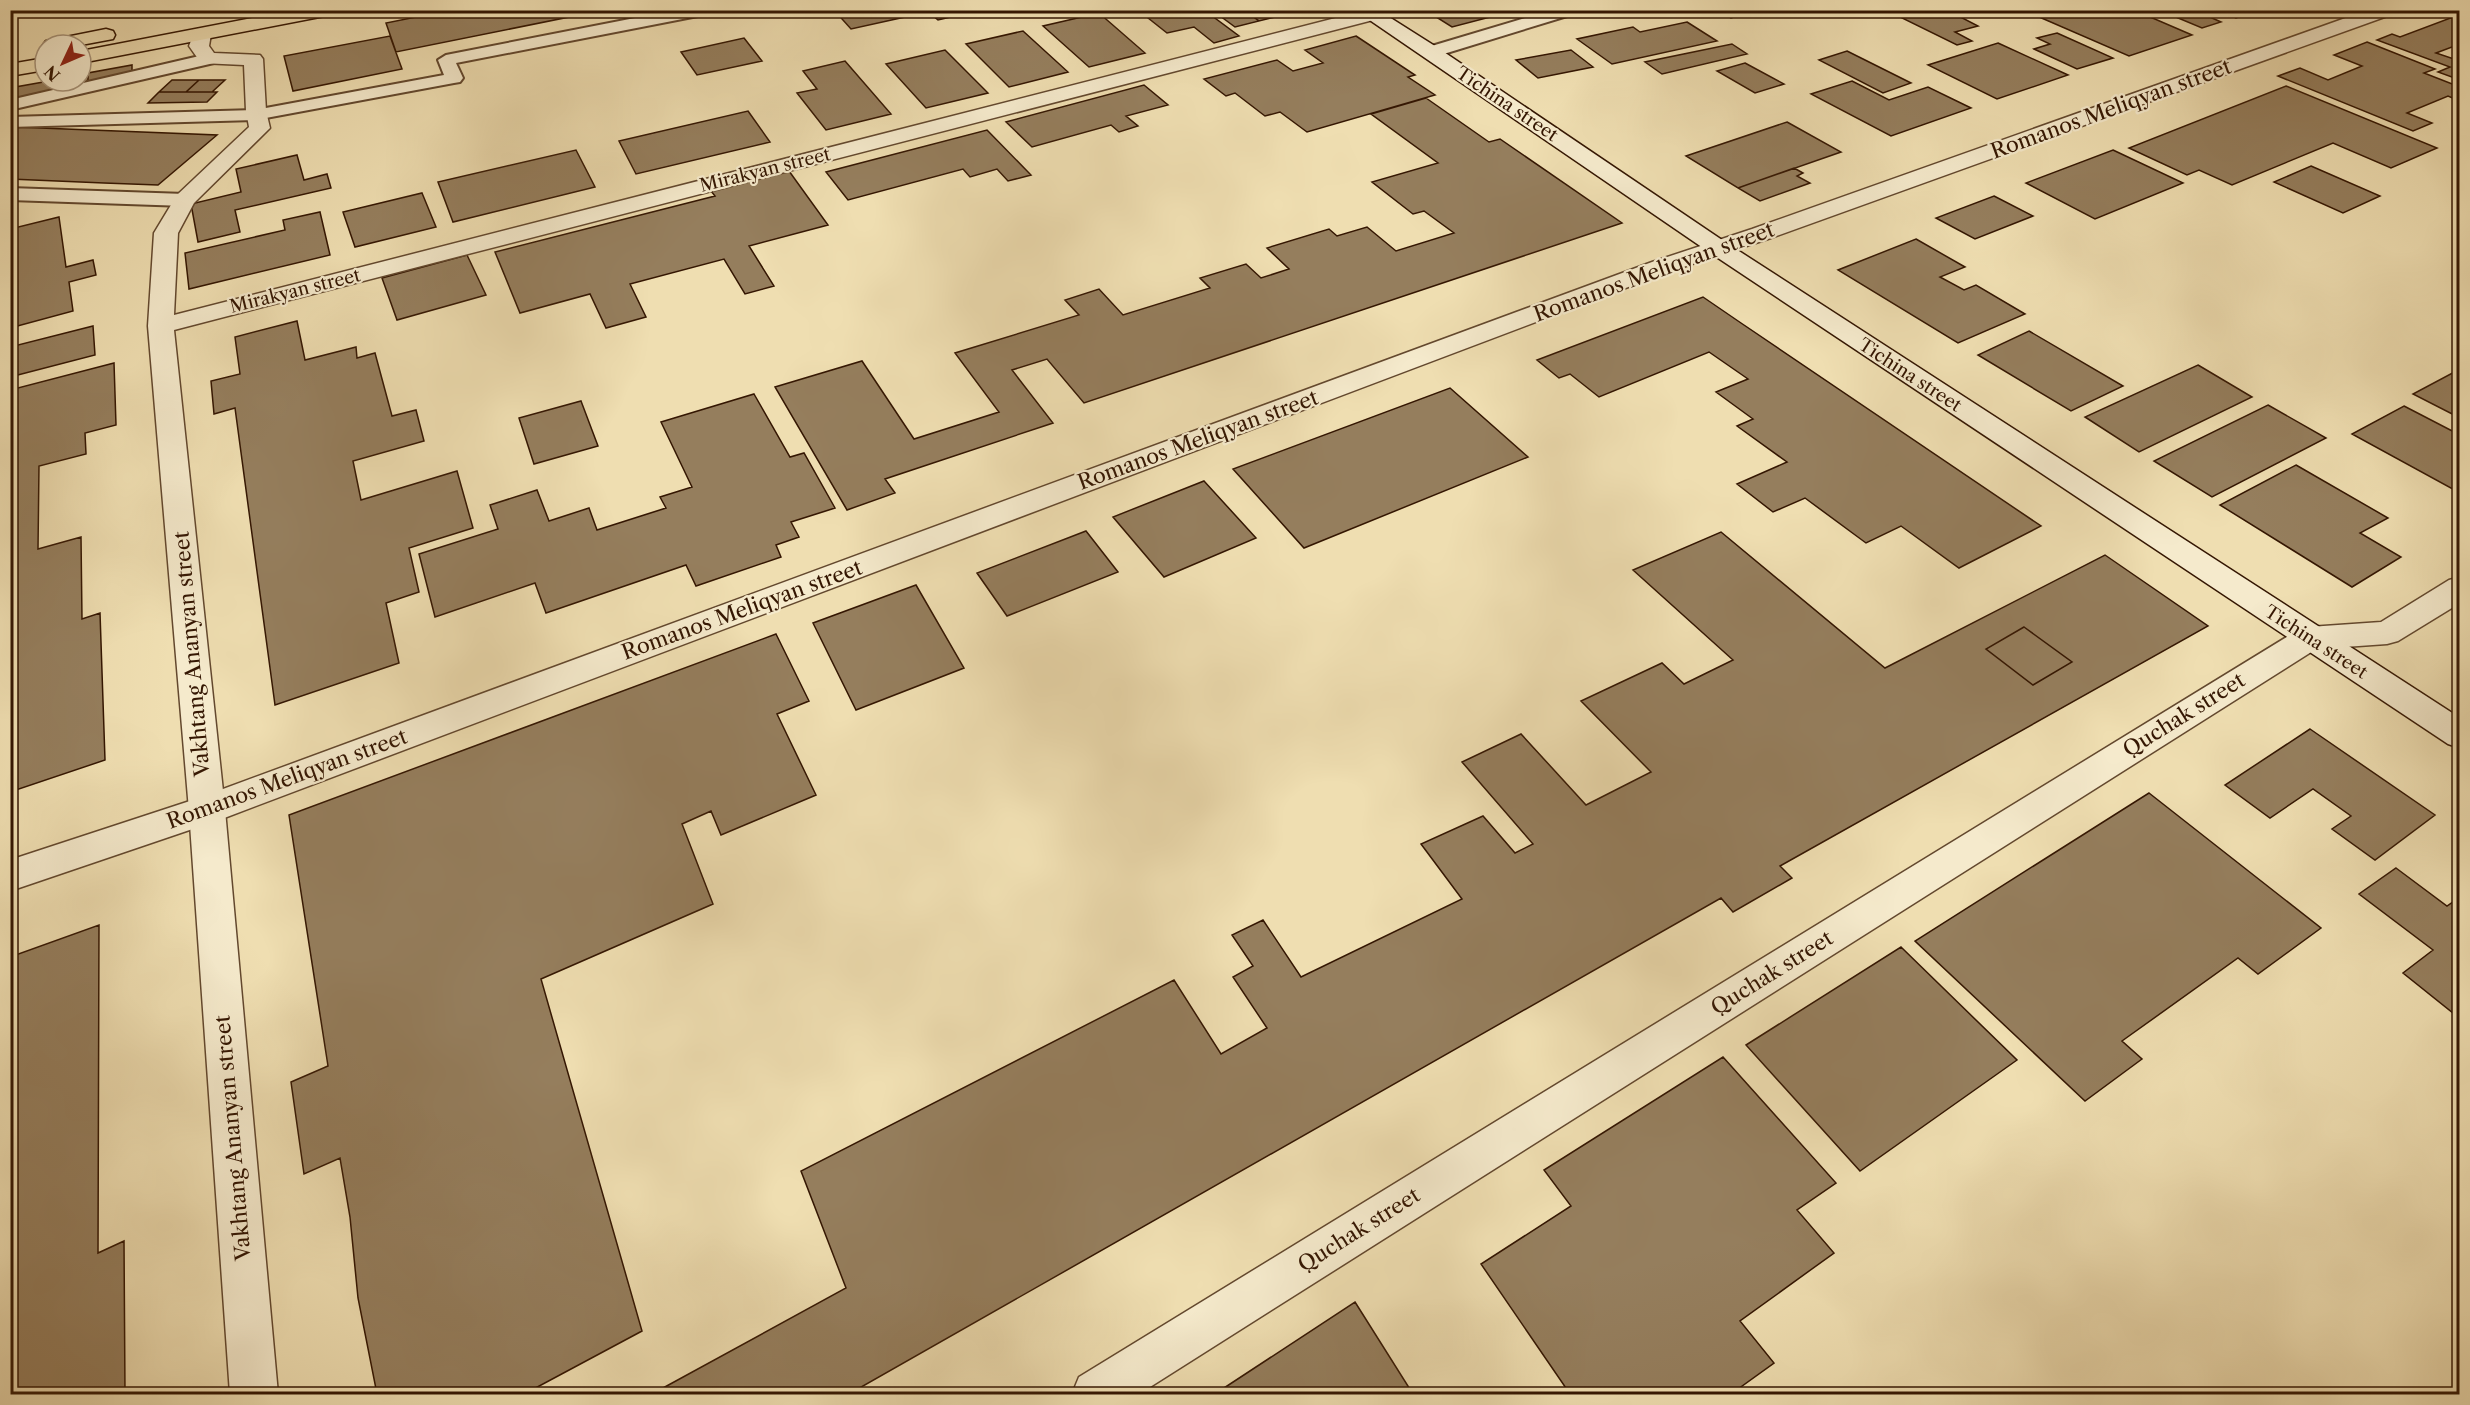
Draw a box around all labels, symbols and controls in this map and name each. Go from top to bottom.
north arrow [33,33,93,93]
street label: Romanos Meliqyan street [1987,53,2235,164]
text: N [40,61,64,85]
street label: Tichina street [1452,62,1563,147]
street label: Mirakyan street [697,143,833,197]
street label: Romanos Meliqyan street [1530,216,1778,327]
street label: Mirakyan street [227,264,363,318]
street label: Tichina street [1854,334,1966,417]
street label: Romanos Meliqyan street [1074,384,1322,495]
street label: Vakhtang Ananyan street [168,530,215,779]
street label: Romanos Meliqyan street [618,554,866,665]
street label: Tichina street [2260,601,2372,684]
street label: Quchak street [2118,667,2250,762]
street label: Romanos Meliqyan street [163,723,411,834]
street label: Quchak street [1706,925,1838,1020]
street label: Vakhtang Ananyan street [209,1014,256,1263]
street label: Quchak street [1293,1182,1425,1277]

